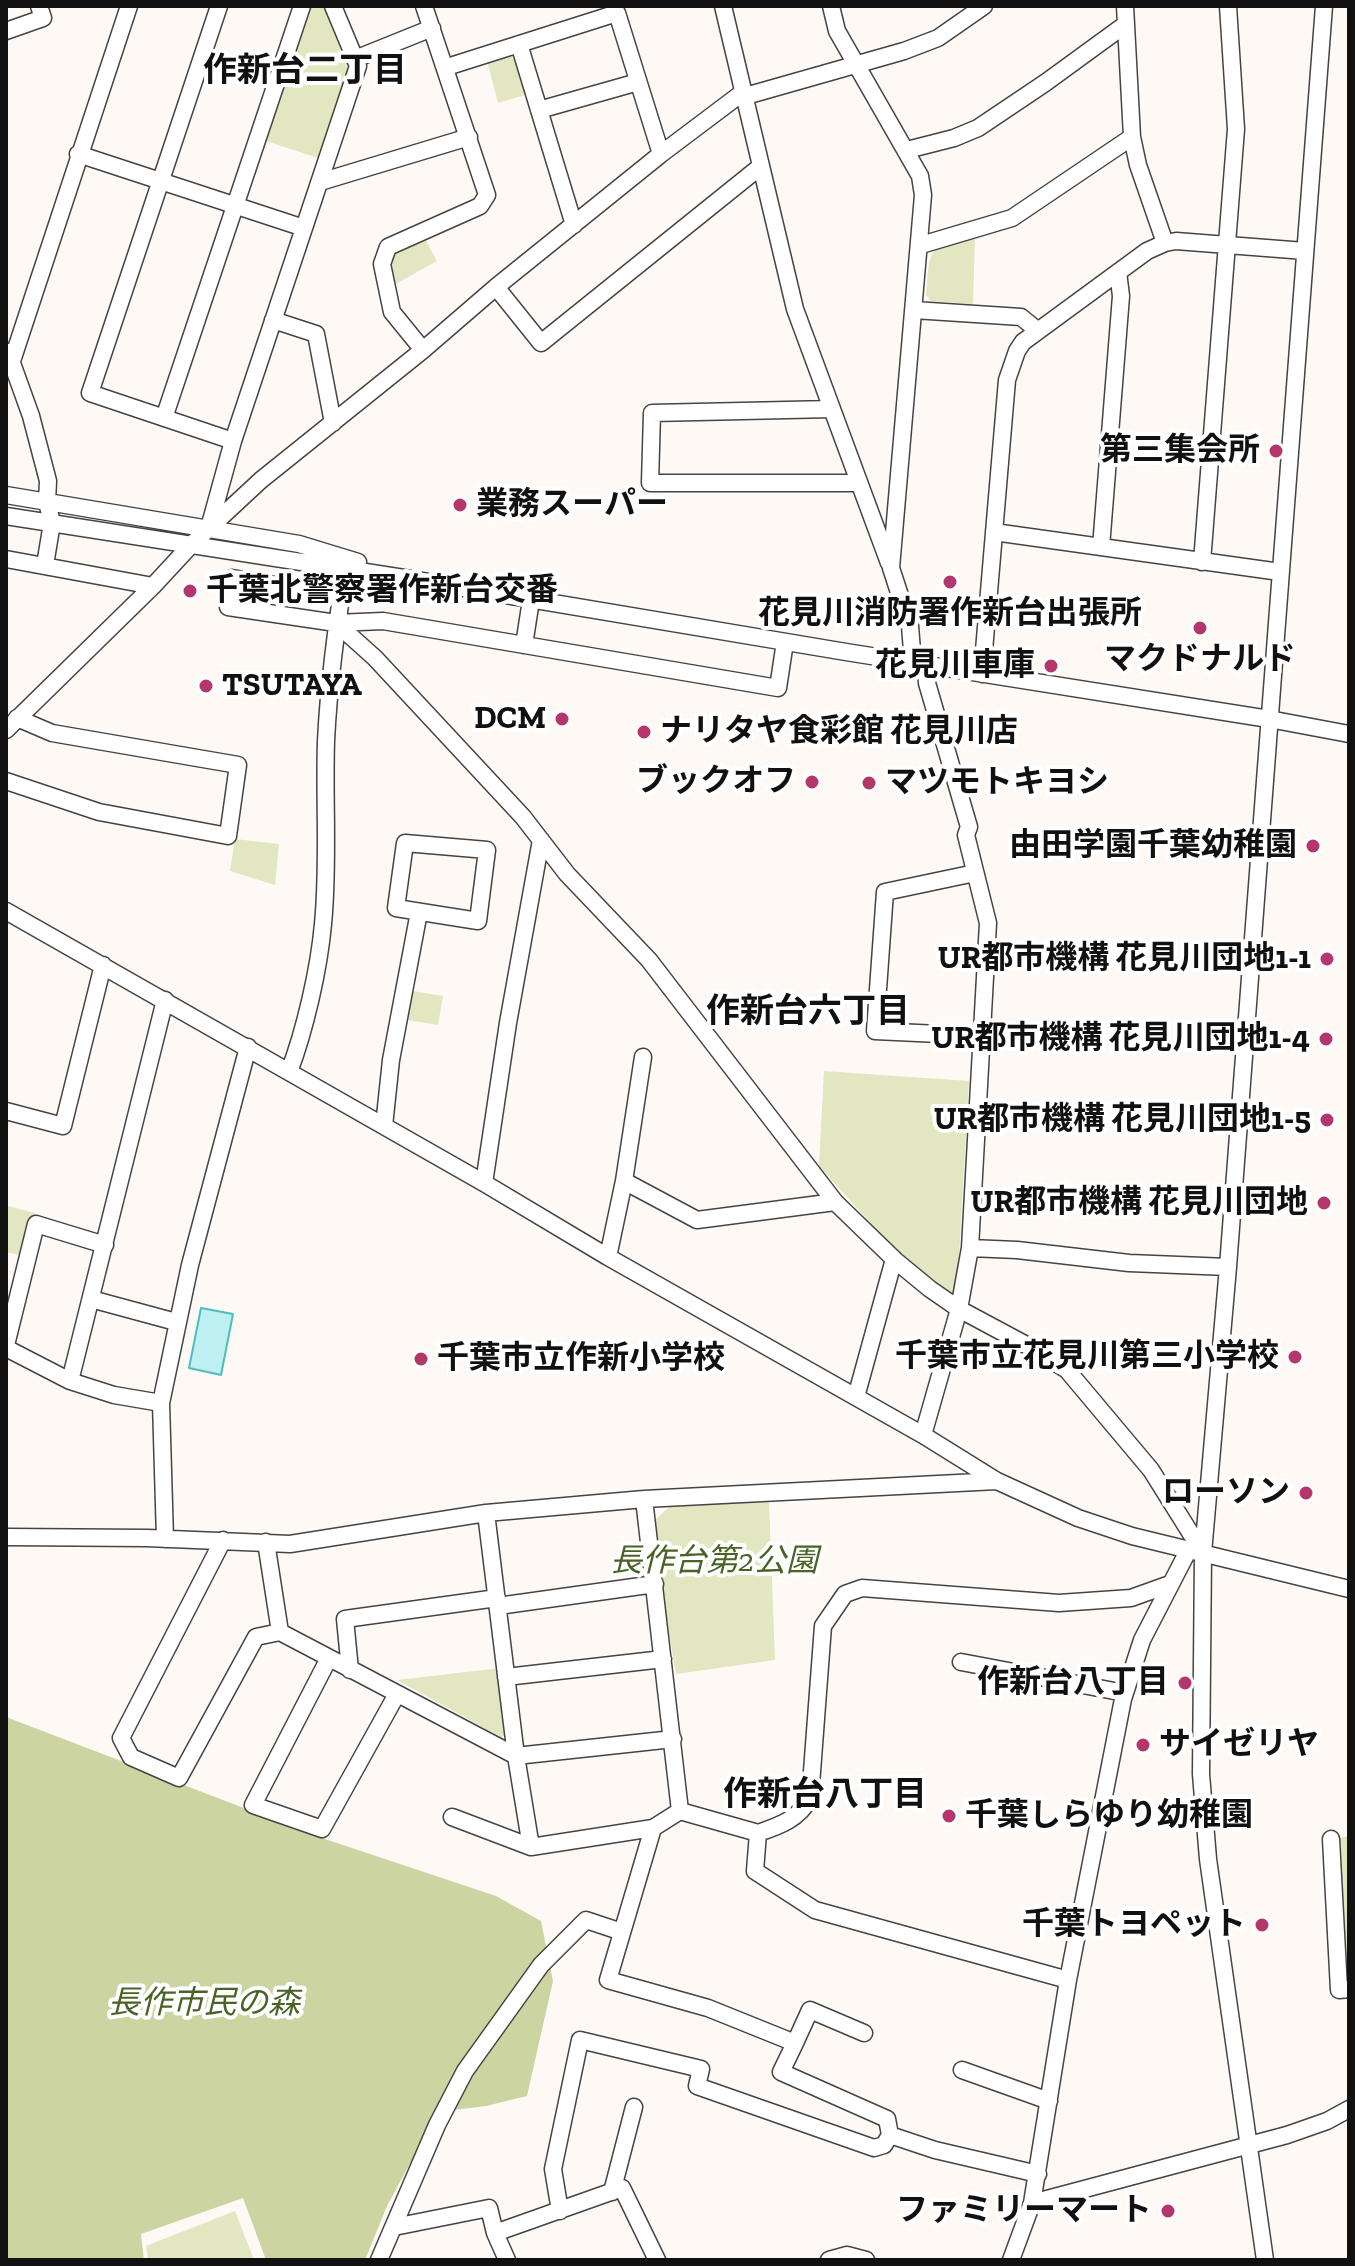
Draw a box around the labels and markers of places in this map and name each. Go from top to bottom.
place label: 第三集会所 [1100,432,1260,470]
marker: 第三集会所 [1267,442,1285,460]
place label: 業務スーパー [476,486,668,524]
marker: 業務スーパー [451,496,469,514]
place label: 千葉北警察署作新台交番 [206,572,558,610]
marker: 花見川消防署作新台出張所 [941,573,959,591]
marker: 千葉北警察署作新台交番 [181,582,199,600]
place label: 花見川消防署作新台出張所 [758,595,1142,633]
marker: マクドナルド [1191,619,1209,637]
place label: マクドナルド [1104,641,1296,679]
place label: 花見川車庫 [875,647,1035,685]
marker: 花見川車庫 [1042,657,1060,675]
place label: TSUTAYA [222,667,362,705]
marker: TSUTAYA [197,677,215,695]
place label: DCM [474,700,546,738]
marker: DCM [553,710,571,728]
place label: ナリタヤ食彩館 花見川店 [660,713,1018,751]
marker: ナリタヤ食彩館 花見川店 [635,723,653,741]
place label: ブックオフ [636,763,796,801]
place label: マツモトキヨシ [885,764,1109,802]
marker: ブックオフ [803,773,821,791]
marker: マツモトキヨシ [860,774,878,792]
place label: 由田学園千葉幼稚園 [1009,827,1297,865]
marker: 由田学園千葉幼稚園 [1304,837,1322,855]
place label: UR都市機構 花見川団地1-1 [938,940,1311,978]
marker: UR都市機構 花見川団地1-1 [1318,950,1336,968]
place label: UR都市機構 花見川団地1-4 [931,1020,1310,1058]
marker: UR都市機構 花見川団地1-4 [1317,1030,1335,1048]
place label: UR都市機構 花見川団地1-5 [934,1101,1311,1139]
marker: UR都市機構 花見川団地1-5 [1318,1111,1336,1129]
place label: UR都市機構 花見川団地 [971,1184,1308,1222]
marker: UR都市機構 花見川団地 [1315,1194,1333,1212]
place label: 千葉市立花見川第三小学校 [895,1338,1279,1376]
place label: 千葉市立作新小学校 [437,1340,725,1378]
marker: 千葉市立花見川第三小学校 [1286,1348,1304,1366]
marker: 千葉市立作新小学校 [412,1350,430,1368]
place label: ローソン [1162,1474,1290,1512]
marker: ローソン [1297,1484,1315,1502]
place label: 作新台八丁目 [977,1664,1169,1702]
marker: 作新台八丁目 [1176,1674,1194,1692]
place label: サイゼリヤ [1159,1726,1319,1764]
marker: サイゼリヤ [1134,1736,1152,1754]
place label: 千葉しらゆり幼稚園 [965,1797,1253,1835]
marker: 千葉しらゆり幼稚園 [940,1807,958,1825]
place label: 千葉トヨペット [1022,1906,1246,1944]
marker: 千葉トヨペット [1253,1916,1271,1934]
place label: ファミリーマート [896,2192,1152,2230]
marker: ファミリーマート [1159,2202,1177,2220]

